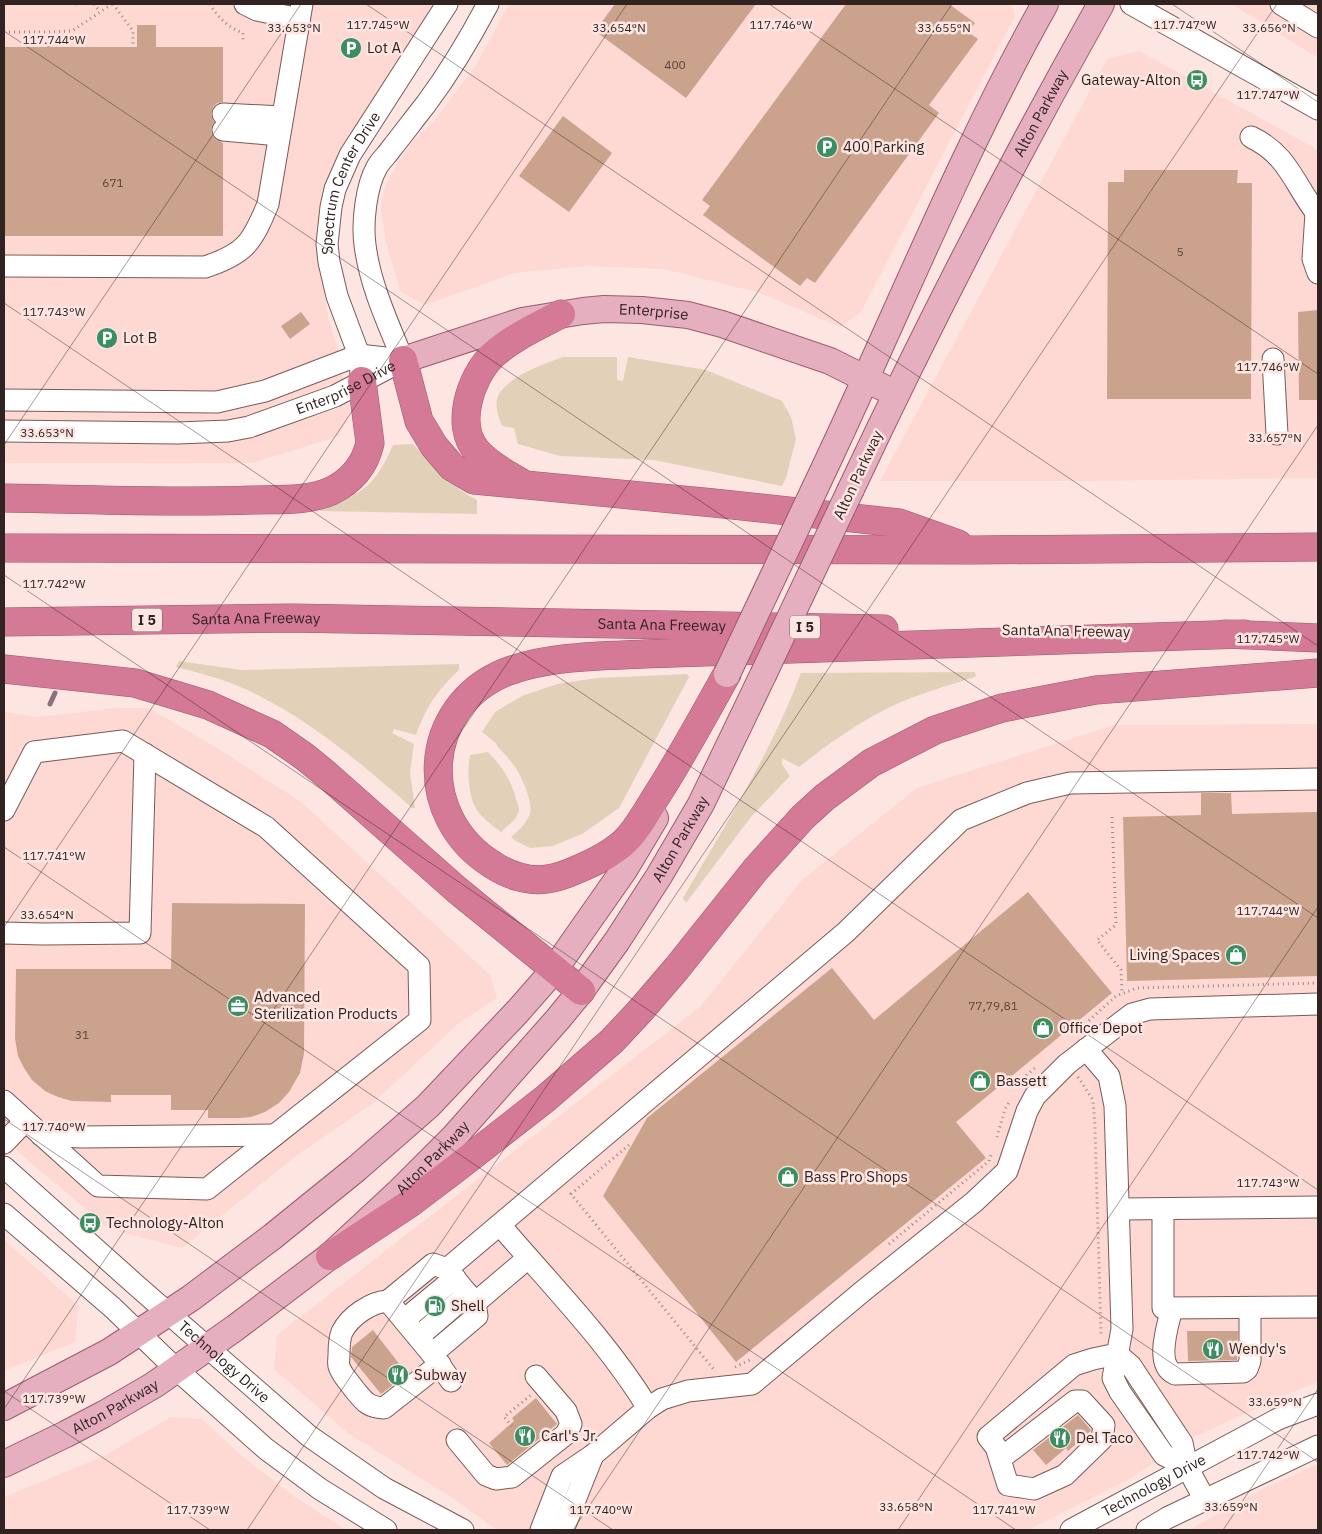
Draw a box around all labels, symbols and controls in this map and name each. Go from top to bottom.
text: 117.745°W [347,17,410,32]
text: 117.746°W [750,17,813,32]
text: 117.747°W [1154,17,1217,32]
text: 33.653°N [267,20,321,35]
text: 33.654°N [592,20,646,35]
text: 33.655°N [917,20,971,35]
text: 33.656°N [1242,20,1296,35]
text: 117.744°W [23,32,86,47]
parking icon: Lot A [339,36,363,60]
place label: Lot A [367,38,402,57]
house number: 400 [664,57,686,72]
street label: Alton Parkway [1009,66,1072,160]
bus stop icon: Gateway-Alton [1185,68,1209,92]
place label: Gateway-Alton [1081,70,1181,89]
text: 117.747°W [1237,87,1300,102]
street label: Spectrum Center Drive [317,108,384,256]
parking icon: 400 Parking [815,135,839,159]
place label: 400 Parking [843,137,924,156]
house number: 671 [102,175,124,190]
house number: 5 [1176,244,1184,259]
street label: Enterprise [619,299,690,324]
text: 117.743°W [23,304,86,319]
parking icon: Lot B [95,326,119,350]
place label: Lot B [123,328,157,347]
street label: Enterprise Drive [293,356,399,418]
text: 117.746°W [1237,359,1300,374]
text: 33.653°N [20,425,74,440]
street label: Alton Parkway [829,427,887,523]
text: 33.657°N [1248,430,1302,445]
text: 117.742°W [23,576,86,591]
road number: I 5 [132,608,162,632]
street label: Santa Ana Freeway [192,608,321,628]
street label: Santa Ana Freeway [597,614,727,635]
road number: I 5 [790,616,820,638]
street label: Santa Ana Freeway [1002,620,1131,641]
text: 117.745°W [1237,631,1300,646]
street label: Alton Parkway [648,792,713,886]
text: 117.741°W [23,848,86,863]
text: 117.744°W [1237,903,1300,918]
text: 33.654°N [20,907,74,922]
shop icon: Living Spaces [1224,943,1248,967]
place label: Living Spaces [1129,945,1220,964]
place label: Advanced Sterilization Products [254,987,398,1023]
office icon: Advanced Sterilization Products [226,994,250,1018]
house number: 77,79,81 [968,998,1018,1013]
shop icon: Office Depot [1031,1016,1055,1040]
place label: Office Depot [1059,1018,1143,1037]
house number: 31 [75,1027,89,1042]
shop icon: Bassett [968,1069,992,1093]
place label: Bassett [996,1071,1047,1090]
street label: Alton Parkway [392,1116,473,1199]
text: 117.740°W [23,1119,86,1134]
shop icon: Bass Pro Shops [776,1165,800,1189]
place label: Bass Pro Shops [804,1167,908,1186]
text: 117.743°W [1237,1175,1300,1190]
bus stop icon: Technology-Alton [78,1211,102,1235]
place label: Technology-Alton [106,1213,224,1232]
fuel station icon: Shell [423,1294,447,1318]
place label: Shell [451,1296,485,1315]
street label: Technology Drive [175,1317,274,1407]
restaurant icon: Wendy's [1201,1337,1225,1361]
place label: Wendy's [1229,1339,1286,1358]
restaurant icon: Subway [386,1363,410,1387]
place label: Subway [414,1365,467,1384]
street label: Alton Parkway [68,1374,162,1438]
text: 117.739°W [23,1391,86,1406]
text: 33.659°N [1248,1394,1302,1409]
restaurant icon: Carl's Jr. [513,1424,537,1448]
place label: Carl's Jr. [541,1426,598,1445]
restaurant icon: Del Taco [1048,1426,1072,1450]
place label: Del Taco [1076,1428,1133,1447]
text: 117.742°W [1237,1447,1300,1462]
street label: Technology Drive [1098,1450,1209,1521]
text: 33.658°N [879,1499,933,1514]
text: 33.659°N [1204,1499,1258,1514]
text: 117.739°W [167,1502,230,1517]
text: 117.740°W [570,1502,633,1517]
text: 117.741°W [973,1502,1036,1517]

